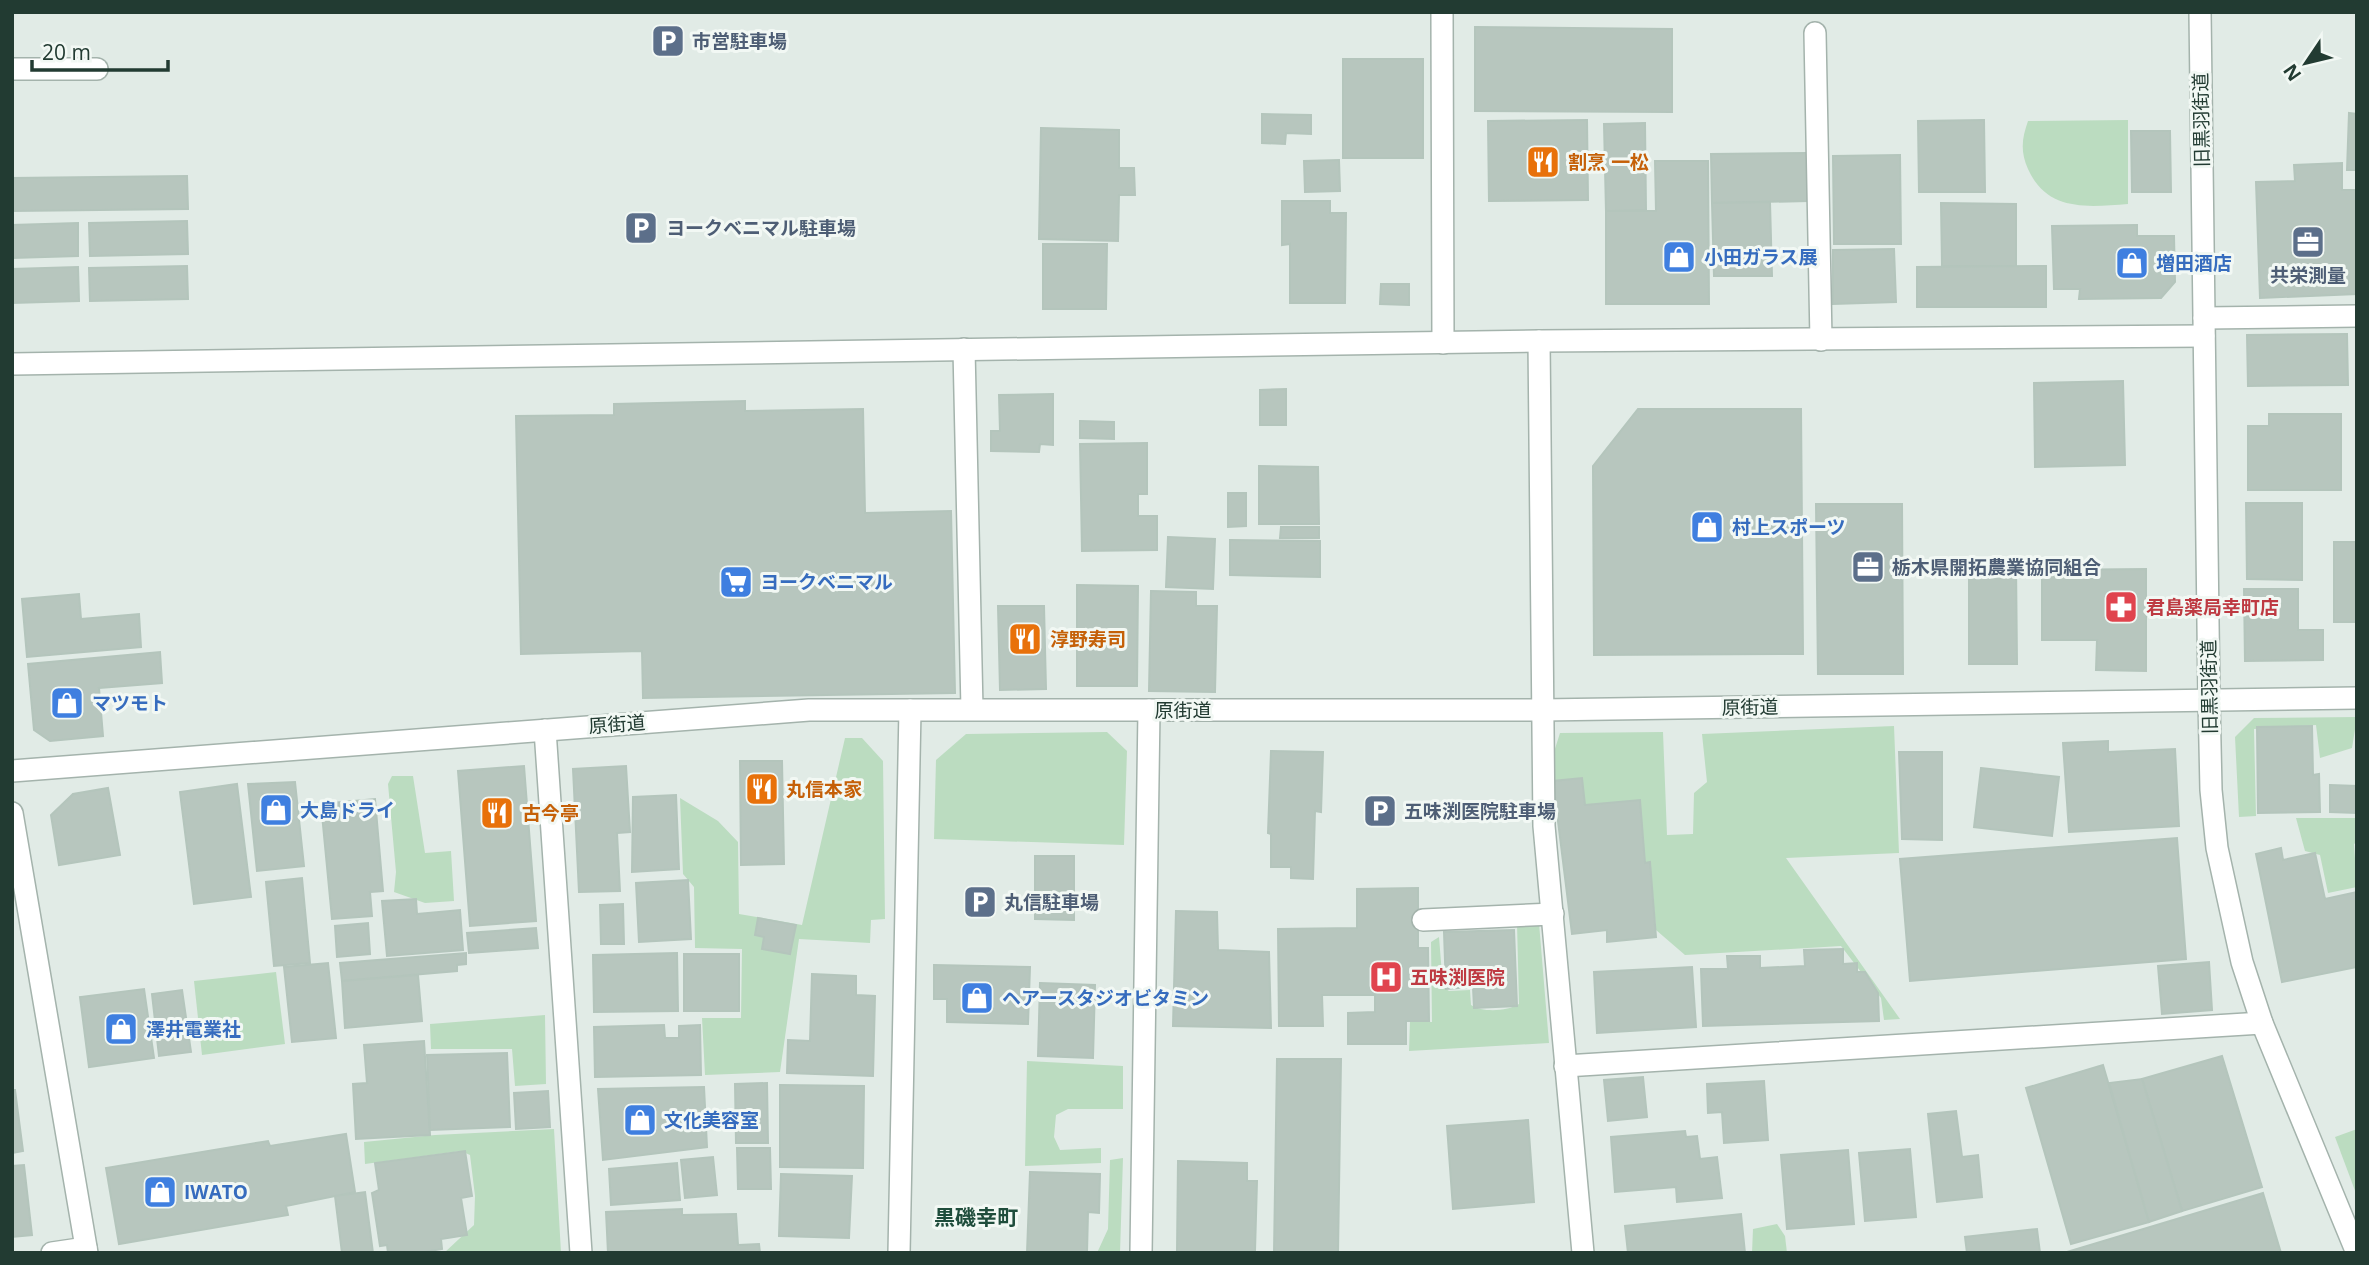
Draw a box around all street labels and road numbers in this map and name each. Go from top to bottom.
street label: 旧黒羽街道 [2187,72,2215,168]
street label: 旧黒羽街道 [2195,639,2223,735]
street label: 原街道 [1721,694,1779,720]
street label: 原街道 [1154,697,1212,723]
street label: 原街道 [588,709,646,739]

